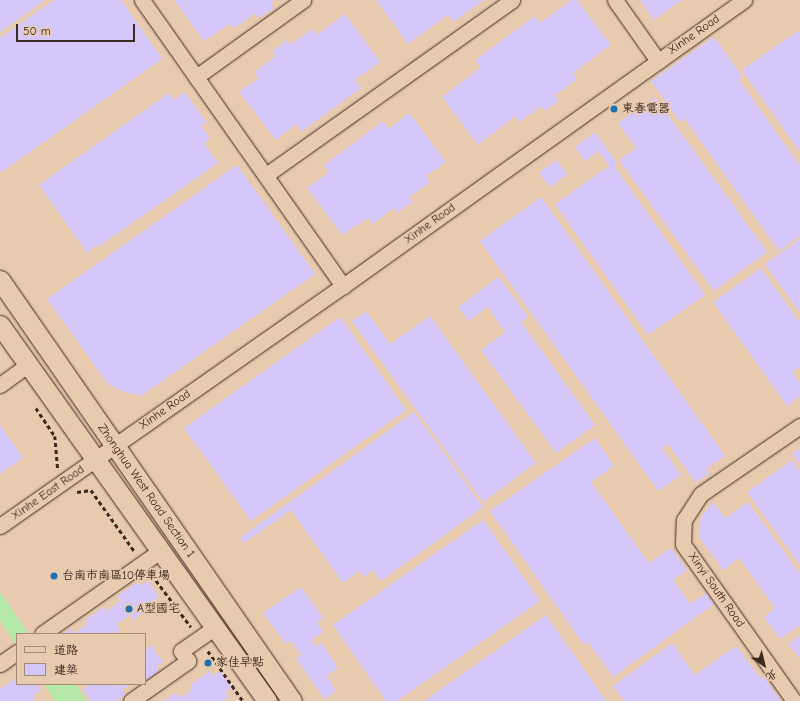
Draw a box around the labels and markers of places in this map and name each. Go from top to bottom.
place label: 東春電器 [622,102,670,116]
marker: 東春電器 [609,104,619,114]
place label: 台南市南區10停車場 [62,569,170,583]
marker: 台南市南區10停車場 [49,571,59,581]
place label: A型國宅 [137,602,180,616]
marker: A型國宅 [124,604,134,614]
place label: 家佳早點 [216,656,264,670]
marker: 家佳早點 [203,658,213,668]

